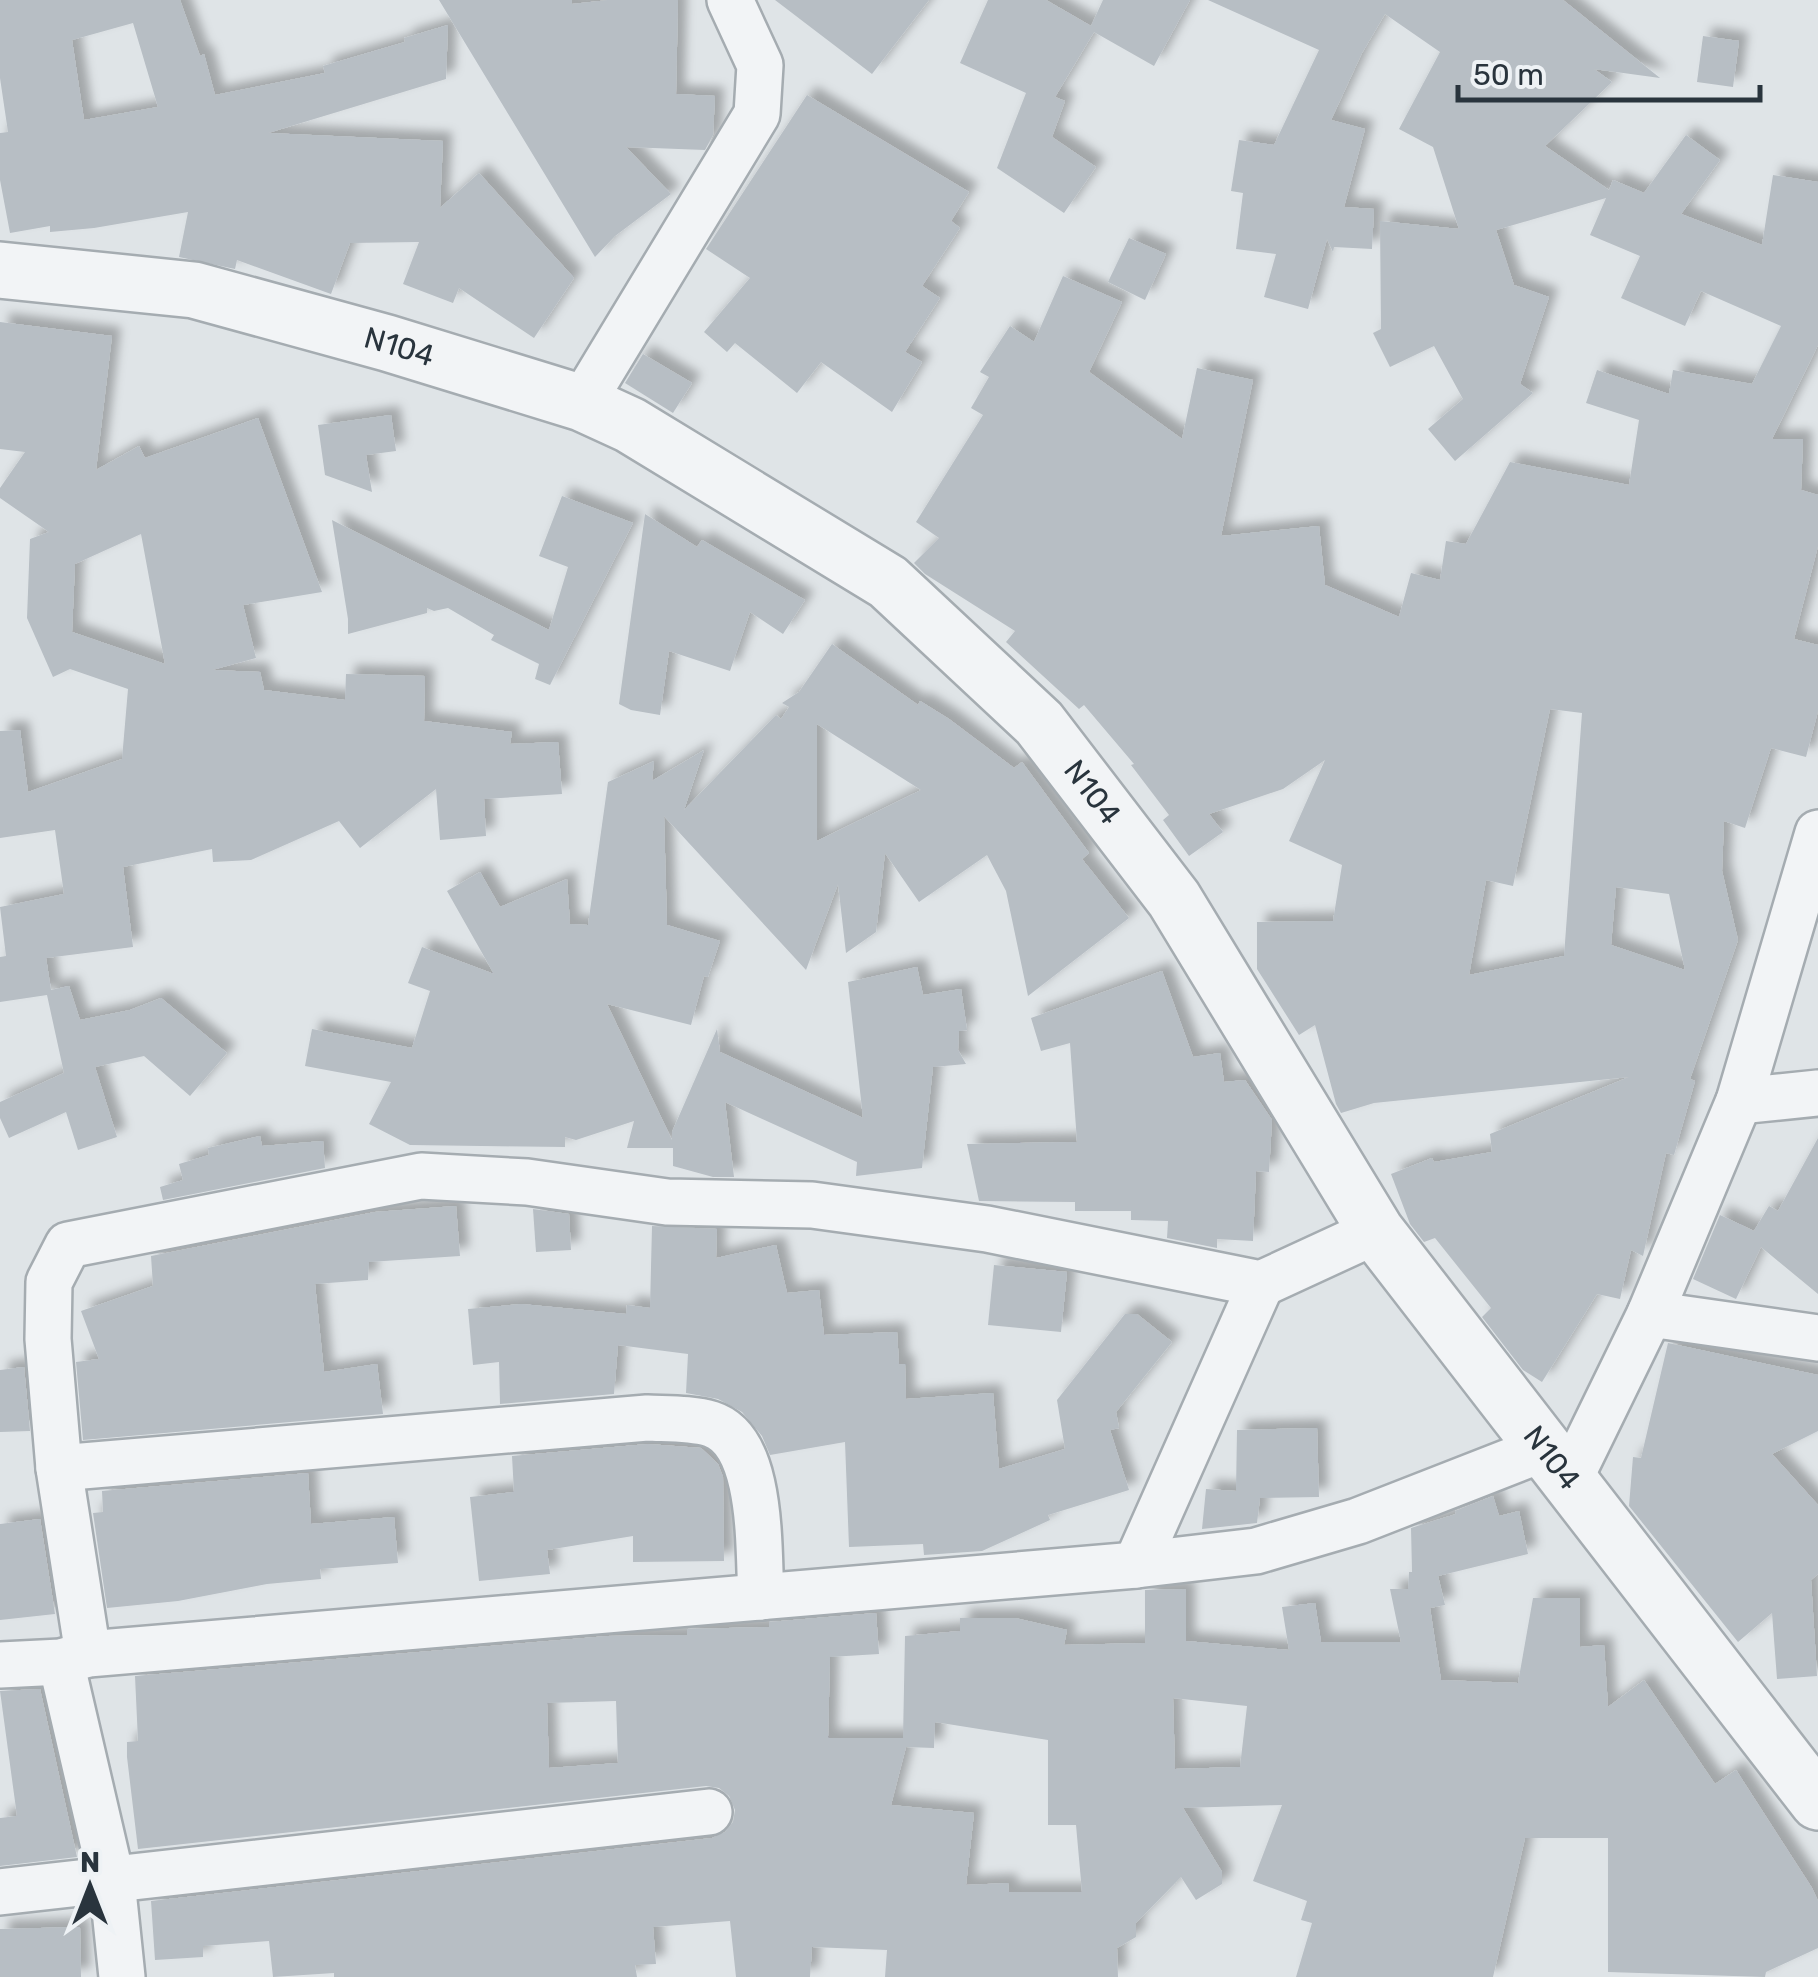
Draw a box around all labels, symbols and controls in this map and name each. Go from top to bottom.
scale bar [1458,40,1760,102]
text: 50 m [1473,57,1544,93]
street label: N104 [360,320,439,374]
street label: N104 [1056,753,1128,832]
street label: N104 [1516,1419,1588,1497]
north arrow [40,1837,140,1937]
text: N [80,1846,100,1879]

